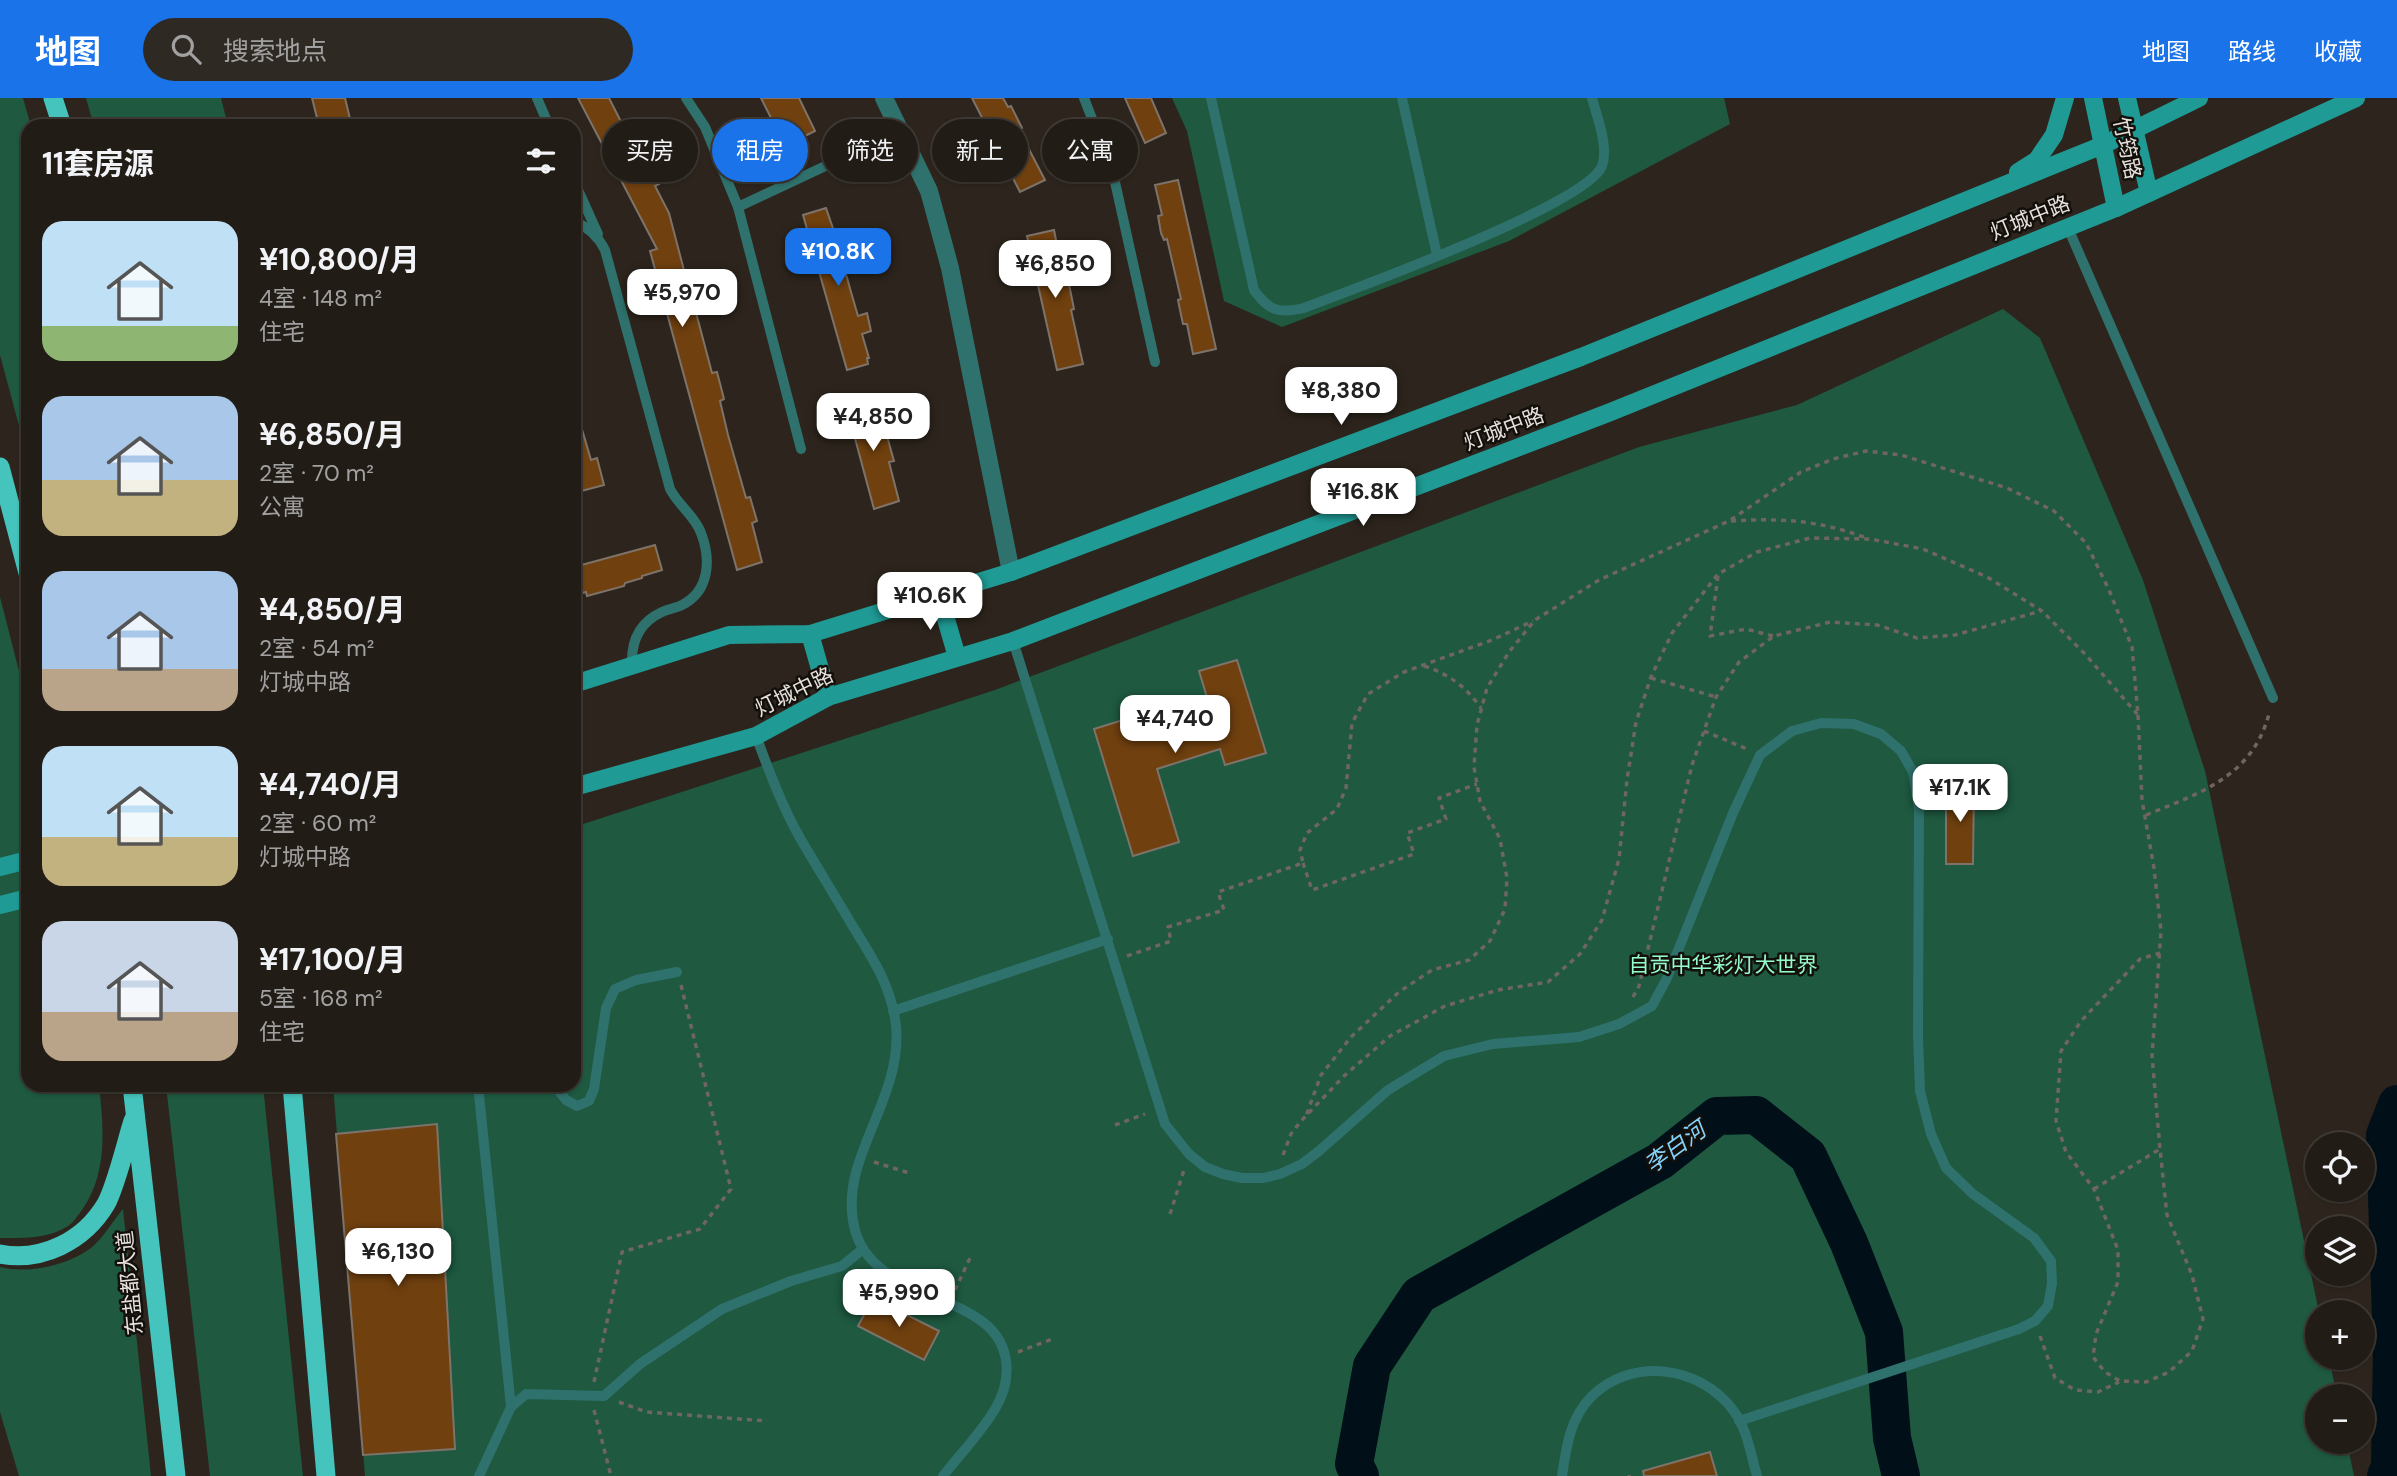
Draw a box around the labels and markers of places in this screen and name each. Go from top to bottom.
pin: ¥10.8K [781,228,895,288]
pin: ¥6,850 [998,240,1112,300]
pin: ¥5,970 [625,270,739,329]
pin: ¥8,380 [1284,368,1398,427]
pin: ¥4,850 [816,394,930,453]
pin: ¥16.8K [1306,468,1420,528]
pin: ¥10.6K [873,573,987,632]
pin: ¥4,740 [1118,696,1232,755]
pin: ¥17.1K [1903,764,2017,824]
pin: ¥6,130 [341,1228,455,1288]
pin: ¥5,990 [842,1270,956,1329]

